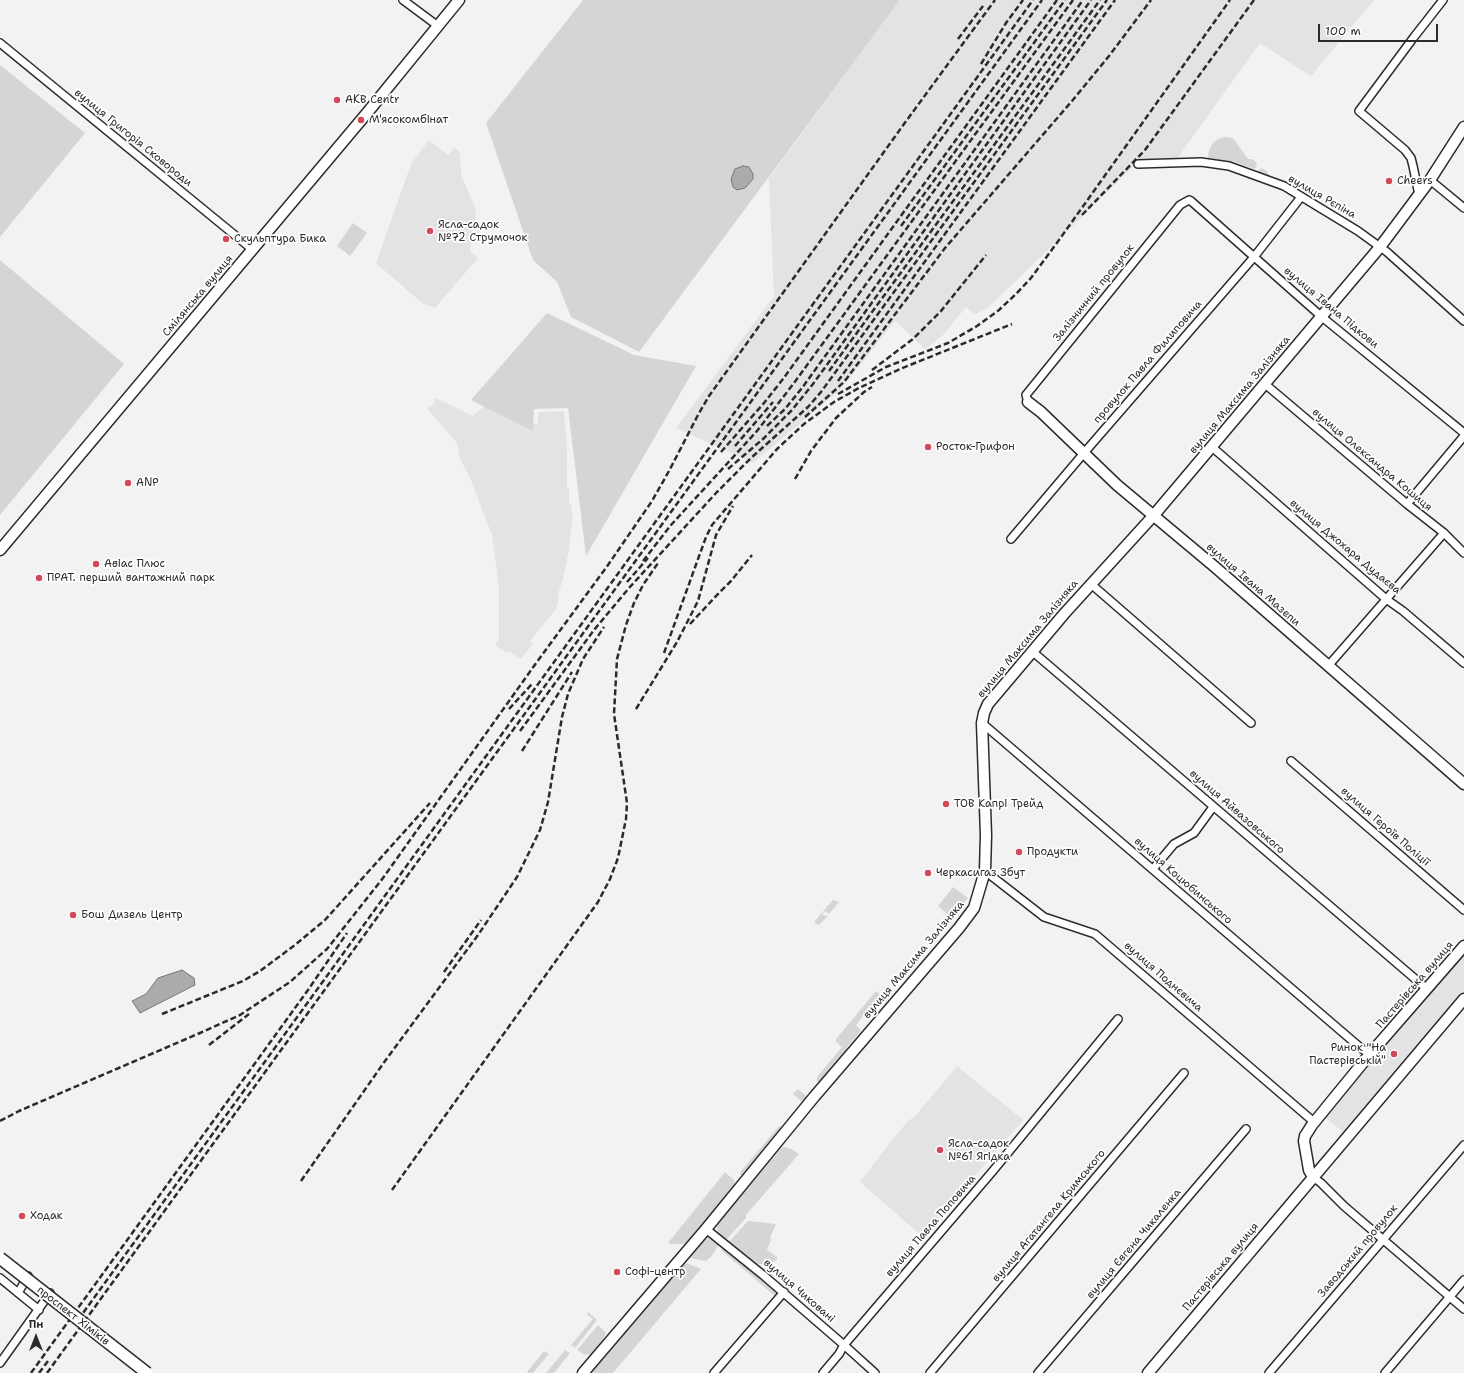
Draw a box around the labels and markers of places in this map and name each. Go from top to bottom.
place label: AKB Centr [345,93,399,107]
marker: AKB Centr [332,95,342,105]
place label: М'ясокомбінат [369,113,448,127]
marker: М'ясокомбінат [356,115,366,125]
place label: Cheers [1397,174,1433,188]
marker: Cheers [1384,176,1394,186]
place label: Ясла-садок №72 Струмочок [438,218,527,244]
marker: Ясла-садок №72 Струмочок [425,226,435,236]
place label: Cкульптура Бика [234,232,326,246]
marker: Cкульптура Бика [221,234,231,244]
place label: Росток-Грифон [936,440,1015,454]
marker: Росток-Грифон [923,442,933,452]
place label: ANP [136,476,159,490]
marker: ANP [123,478,133,488]
place label: Авіас Плюс [104,557,165,571]
marker: Авіас Плюс [91,559,101,569]
place label: ПРАТ. перший вантажний парк [47,571,215,585]
marker: ПРАТ. перший вантажний парк [34,573,44,583]
place label: ТОВ Капрі Трейд [954,797,1043,811]
marker: ТОВ Капрі Трейд [941,799,951,809]
place label: Продукти [1027,845,1078,859]
marker: Продукти [1014,847,1024,857]
place label: Черкасигаз Збут [936,866,1025,880]
marker: Черкасигаз Збут [923,868,933,878]
place label: Бош Дизель Центр [81,908,183,922]
marker: Бош Дизель Центр [68,910,78,920]
place label: Ринок "На Пастерівській" [1309,1041,1386,1067]
marker: Ринок "На Пастерівській" [1389,1049,1399,1059]
place label: Ясла-садок №61 Ягідка [948,1137,1010,1163]
marker: Ясла-садок №61 Ягідка [935,1145,945,1155]
place label: Ходак [30,1209,63,1223]
marker: Ходак [17,1211,27,1221]
place label: Софі-центр [625,1265,685,1279]
marker: Софі-центр [612,1267,622,1277]

